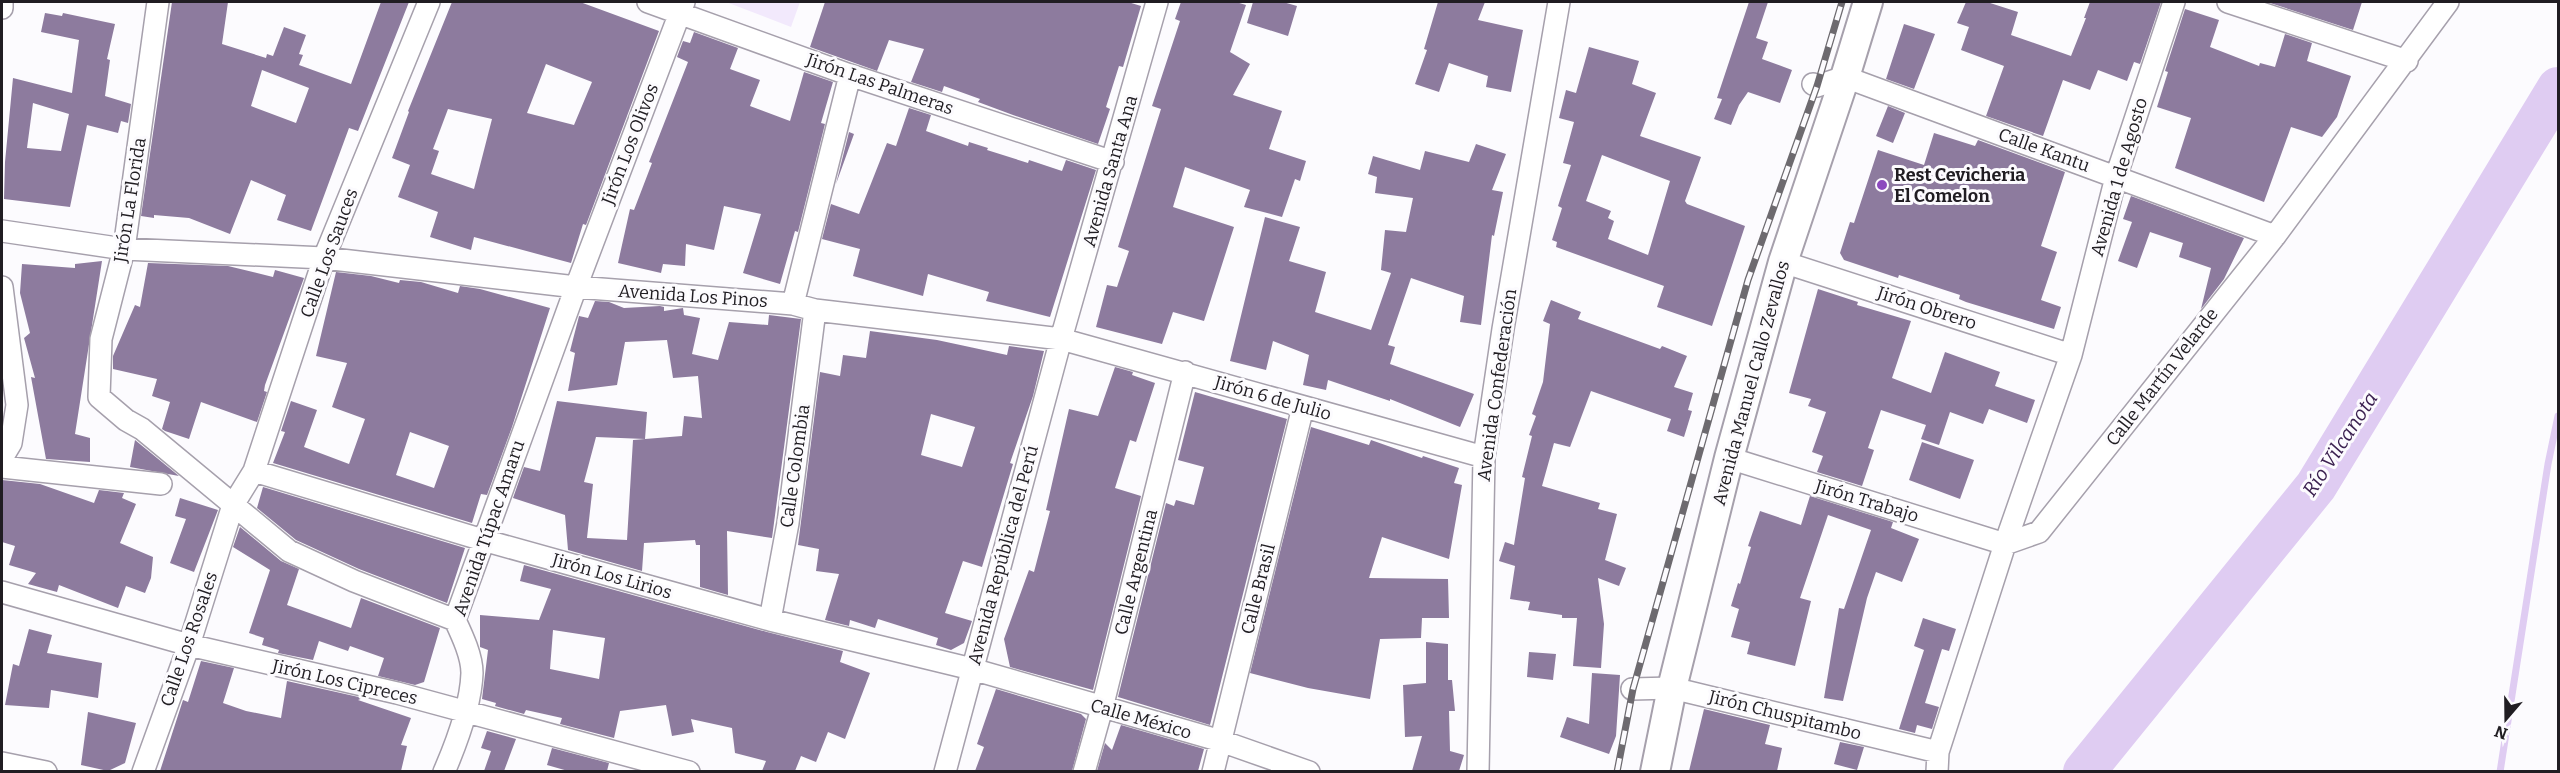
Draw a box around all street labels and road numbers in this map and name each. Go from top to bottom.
street label: Jirón Las Palmeras [803,48,956,119]
street label: Jirón Los Olivos [596,80,663,209]
street label: Avenida Santa Ana [1078,93,1142,249]
street label: Avenida 1 de Agosto [2086,95,2152,259]
street label: Calle Kantu [1995,123,2093,177]
street label: Jirón La Florida [109,136,151,265]
street label: Calle Los Sauces [295,185,363,321]
street label: Avenida Manuel Callo Zevallos [1708,258,1794,508]
street label: Avenida Los Pinos [617,280,769,312]
street label: Jirón Obrero [1874,281,1979,334]
street label: Avenida Confederación [1473,287,1521,483]
street label: Calle Martín Velarde [2101,304,2223,450]
street label: Jirón 6 de Julio [1211,371,1334,425]
street label: Calle Colombia [775,403,815,529]
street label: Avenida Túpac Amaru [449,437,529,619]
street label: Avenida República del Perú [963,443,1043,667]
street label: Jirón Trabajo [1812,475,1921,527]
street label: Calle Argentina [1110,507,1162,637]
street label: Calle Brasil [1236,541,1280,637]
street label: Jirón Los Lirios [549,548,674,604]
street label: Calle Los Rosales [156,569,222,709]
street label: Jirón Los Cipreces [269,654,420,709]
street label: Jirón Chuspitambo [1705,685,1864,745]
street label: Calle México [1088,694,1194,744]

